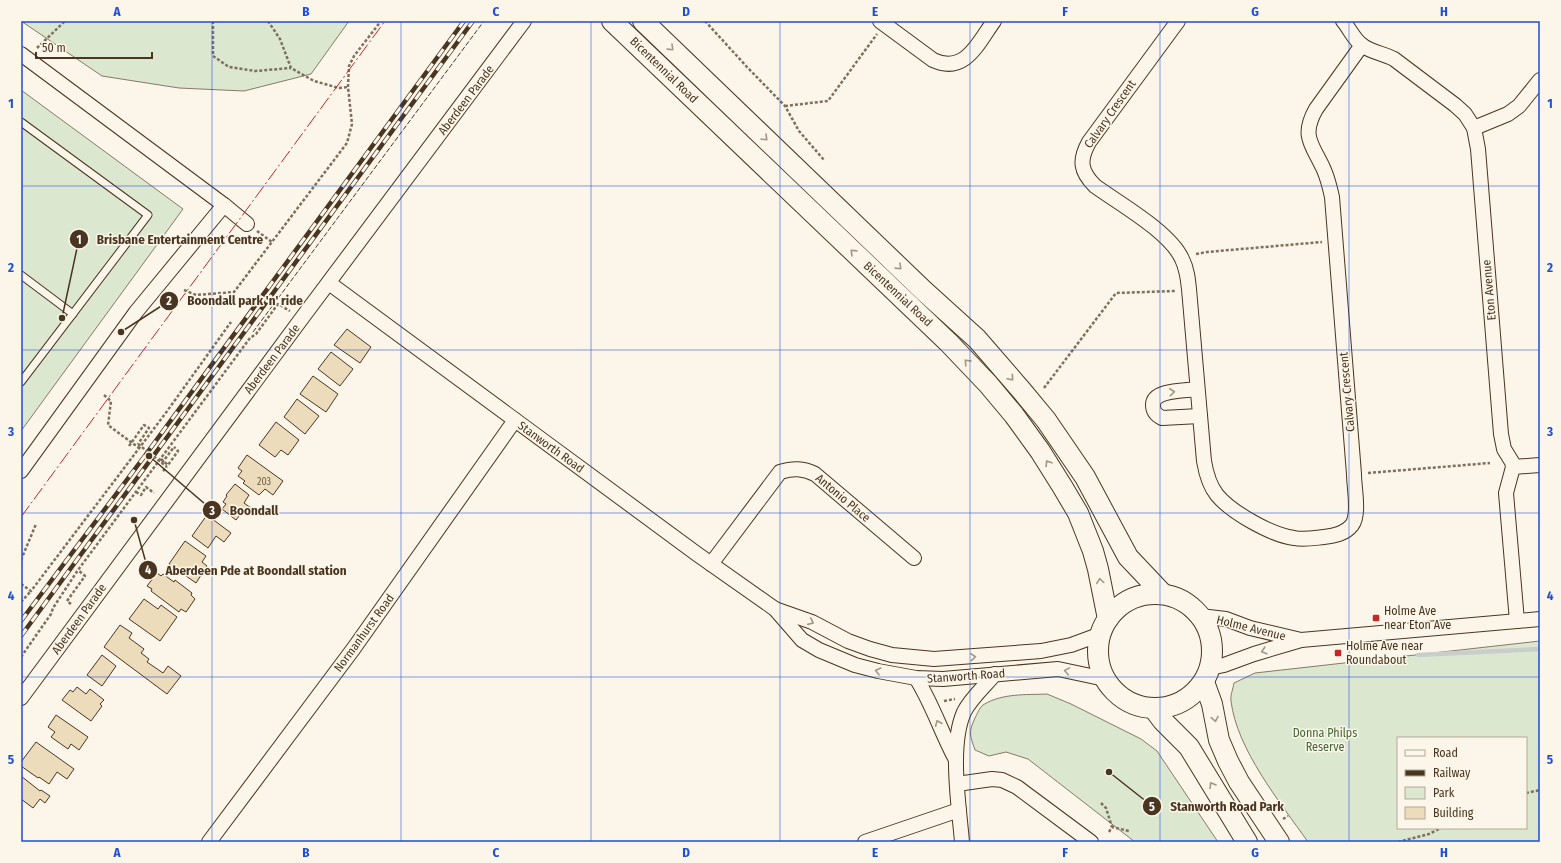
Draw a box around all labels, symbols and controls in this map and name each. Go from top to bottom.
text: A [112,4,121,19]
text: B [302,4,310,19]
text: C [493,4,500,19]
text: D [682,4,690,19]
text: E [872,4,878,19]
text: F [1062,4,1068,19]
text: G [1251,4,1259,19]
text: H [1440,4,1448,19]
scale bar [36,34,152,60]
street label: Bicentennial Road [627,34,701,106]
text: 50 m [42,41,66,55]
one-way arrow [666,43,674,51]
street label: Aberdeen Parade [435,62,497,138]
street label: Calvary Crescent [1081,77,1139,151]
text: 1 [8,96,14,111]
text: 1 [1547,96,1553,111]
one-way arrow [760,133,768,141]
callout: Brisbane Entertainment Centre [69,227,271,252]
text: Brisbane Entertainment Centre [97,232,264,247]
text: 1 [76,233,82,247]
one-way arrow [850,249,858,257]
street label: Bicentennial Road [861,259,935,329]
street label: Eton Avenue [1479,259,1499,321]
text: 2 [7,260,14,275]
text: 2 [1546,260,1553,275]
one-way arrow [894,262,902,270]
callout: Boondall park 'n' ride [159,288,310,313]
text: Boondall park 'n' ride [187,293,303,308]
text: 2 [165,294,172,308]
street label: Aberdeen Parade [241,321,303,397]
street label: Calvary Crescent [1337,351,1357,433]
one-way arrow [964,359,972,367]
one-way arrow [1007,373,1014,381]
one-way arrow [1169,388,1175,397]
street label: Stanworth Road [515,418,587,476]
text: 3 [7,424,14,439]
text: 3 [1546,424,1553,439]
one-way arrow [1045,460,1052,467]
street label: Antonio Place [813,471,873,525]
house number: 203 [257,476,272,488]
callout: Boondall [202,498,287,523]
text: Boondall [230,503,279,518]
text: 3 [208,504,215,518]
callout: Aberdeen Pde at Boondall station [138,558,355,583]
text: 4 [145,563,151,577]
text: Aberdeen Pde at Boondall station [164,563,347,578]
one-way arrow [1096,578,1105,584]
street label: Aberdeen Parade [49,581,109,657]
text: 4 [8,588,15,603]
text: 4 [1547,588,1554,603]
street label: Normanhurst Road [331,591,397,675]
place label: Holme Ave near Eton Ave [1384,604,1451,632]
street label: Holme Avenue [1215,613,1287,643]
marker: Holme Ave near Eton Ave [1371,613,1381,623]
one-way arrow [808,618,815,626]
place label: Holme Ave near Roundabout [1346,639,1424,667]
one-way arrow [1261,646,1268,655]
marker: Holme Ave near Roundabout [1333,648,1343,658]
one-way arrow [970,652,976,661]
street label: Stanworth Road [926,666,1006,686]
one-way arrow [875,667,882,676]
one-way arrow [1064,667,1070,676]
one-way arrow [1210,716,1218,722]
one-way arrow [935,719,943,727]
park label: Donna Philps Reserve [1293,726,1357,754]
legend [1397,737,1527,829]
text: Road [1433,746,1458,760]
text: 5 [8,752,14,767]
text: 5 [1547,752,1553,767]
text: Railway [1433,766,1471,780]
one-way arrow [1210,782,1217,789]
text: Park [1433,786,1455,800]
callout: Stanworth Road Park [1142,794,1292,819]
text: Stanworth Road Park [1170,799,1284,814]
text: 5 [1149,800,1155,814]
text: Building [1433,806,1474,820]
text: A [112,845,121,860]
text: B [302,845,310,860]
text: C [493,845,500,860]
text: D [682,845,690,860]
text: E [872,845,878,860]
text: F [1062,845,1068,860]
text: G [1251,845,1259,860]
text: H [1440,845,1448,860]

